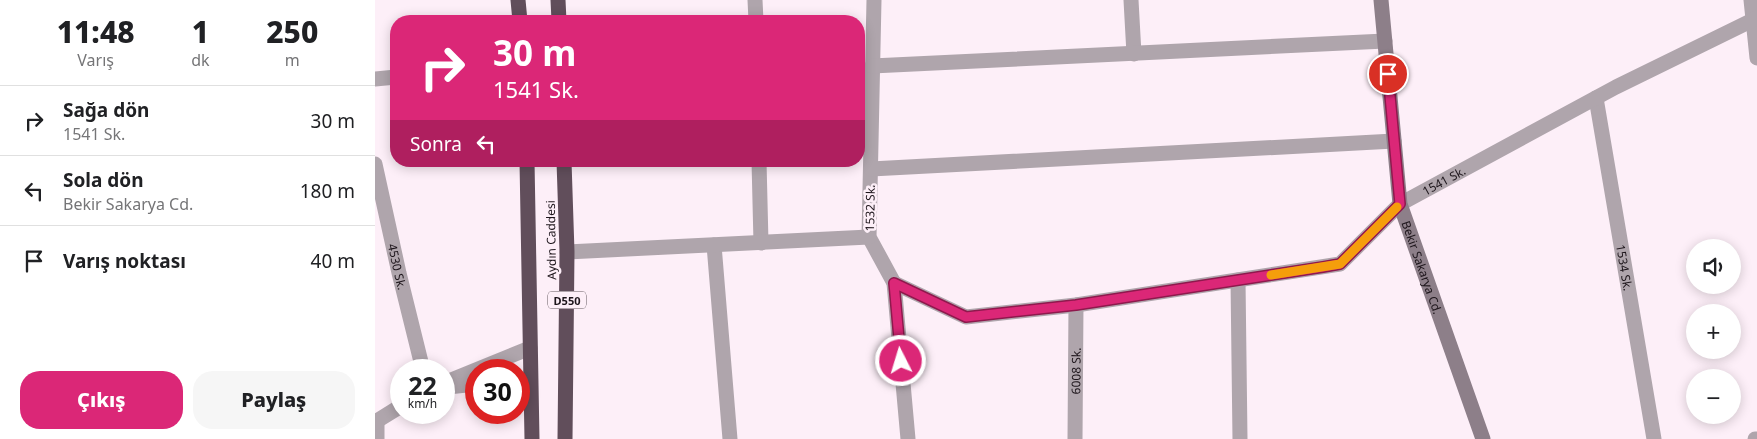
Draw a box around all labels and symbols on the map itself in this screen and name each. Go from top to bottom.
pin [1367,53,1409,95]
street label: 1541 Sk. [1419,162,1468,199]
street label: 1532 Sk. [861,184,879,232]
street label: Aydın Caddesi [542,200,560,280]
street label: Bekir Sakarya Cd. [1398,218,1447,316]
street label: 4530 Sk. [384,242,411,291]
street label: 1534 Sk. [1613,243,1637,292]
road number: D550 [548,292,586,308]
position arrow [874,334,926,386]
street label: 6008 Sk. [1067,348,1084,394]
speed limit sign: 30 [465,359,530,424]

